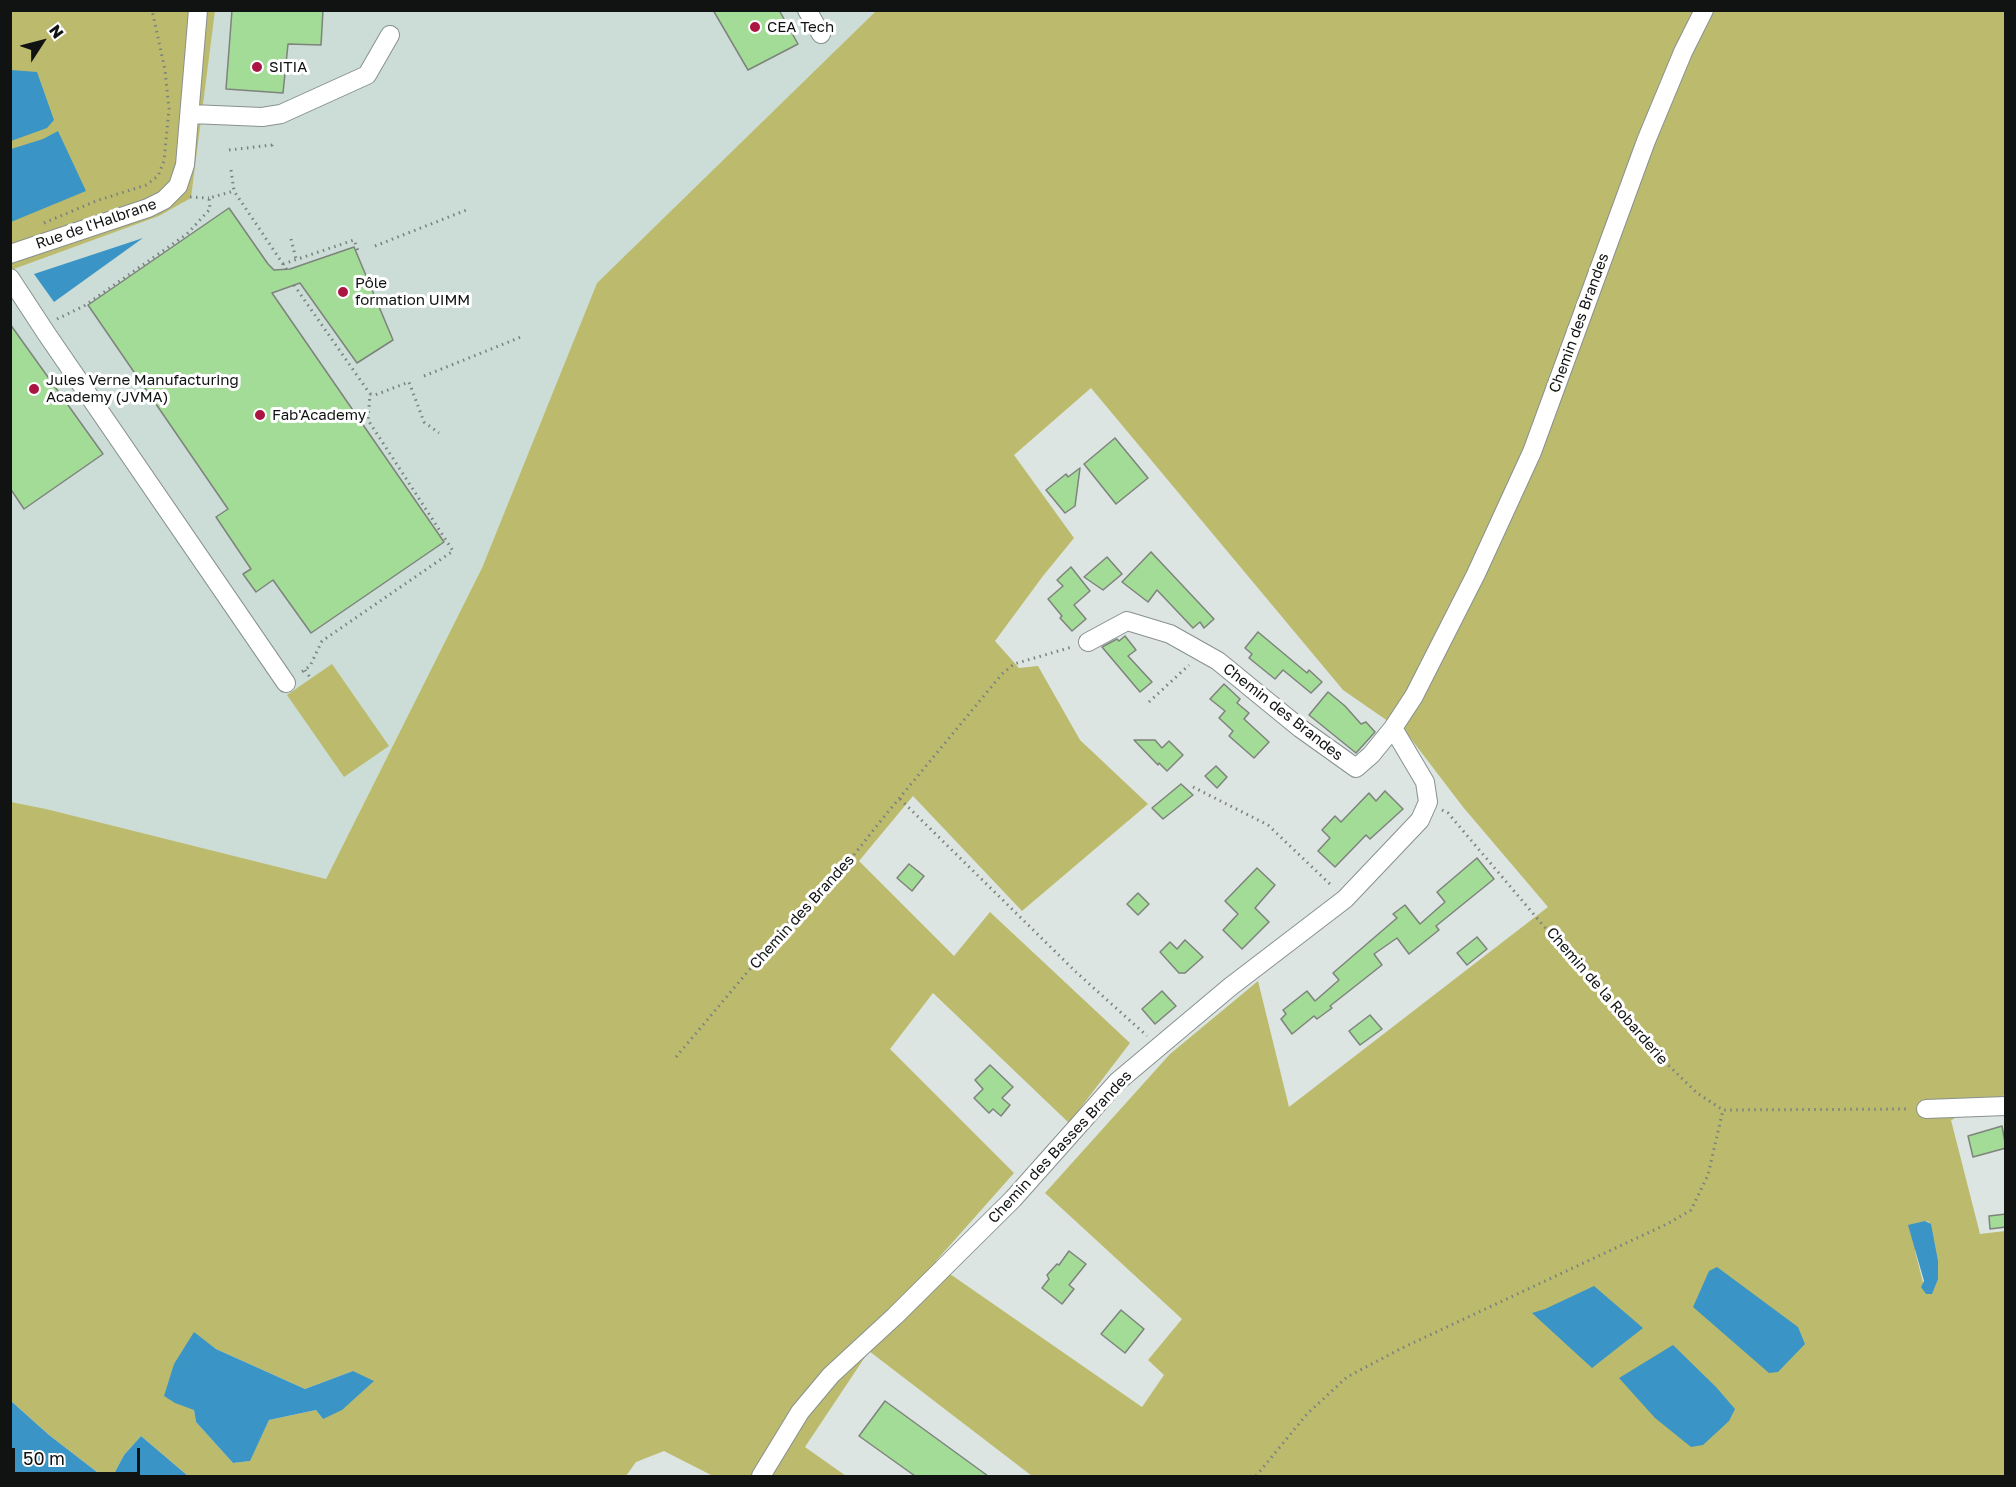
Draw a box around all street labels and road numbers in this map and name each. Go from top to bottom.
street label: Rue de l'Halbrane [33,195,159,253]
street label: Chemin des Brandes [1545,251,1613,395]
street label: Chemin des Brandes [1219,660,1347,764]
street label: Chemin des Brandes [746,851,858,973]
street label: Chemin de la Robarderie [1542,924,1672,1068]
street label: Chemin des Basses Brandes [984,1067,1136,1227]

